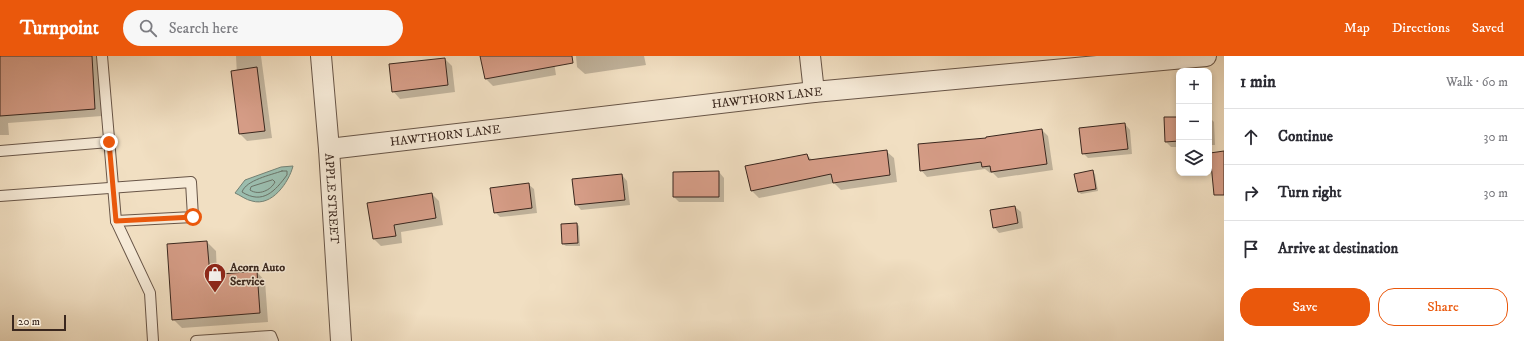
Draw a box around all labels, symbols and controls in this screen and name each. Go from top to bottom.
search box [123,10,403,46]
text: Turnpoint [20,17,99,40]
icon: search [137,17,159,39]
text: Search here [169,19,238,38]
text: Map [1344,19,1370,37]
text: Directions [1392,19,1450,37]
text: Saved [1472,19,1504,37]
map controls [1176,68,1212,176]
button: + [1176,68,1212,104]
text: 1 min [1240,71,1276,93]
text: Walk · 60 m [1446,74,1508,90]
street label: HAWTHORN LANE [711,84,823,111]
button: − [1176,104,1212,140]
street label: HAWTHORN LANE [389,121,502,149]
icon: ahead [1240,126,1262,148]
text: Continue [1278,127,1333,146]
text: 30 m [1484,129,1508,145]
route end [100,133,118,151]
button: layers [1176,140,1212,176]
street label: APPLE STREET [322,153,342,244]
icon: right [1240,182,1262,204]
text: Turn right [1278,183,1341,202]
text: 30 m [1484,185,1508,201]
route start [184,208,202,226]
icon: arrive [1240,238,1262,260]
text: Arrive at destination [1278,239,1398,258]
place label: Acorn Auto Service [229,260,285,289]
shop icon: Acorn Auto Service [202,261,228,294]
button: Save [1240,288,1370,326]
button: Share [1378,288,1508,326]
scale bar [12,313,66,332]
text: 20 m [18,315,40,329]

